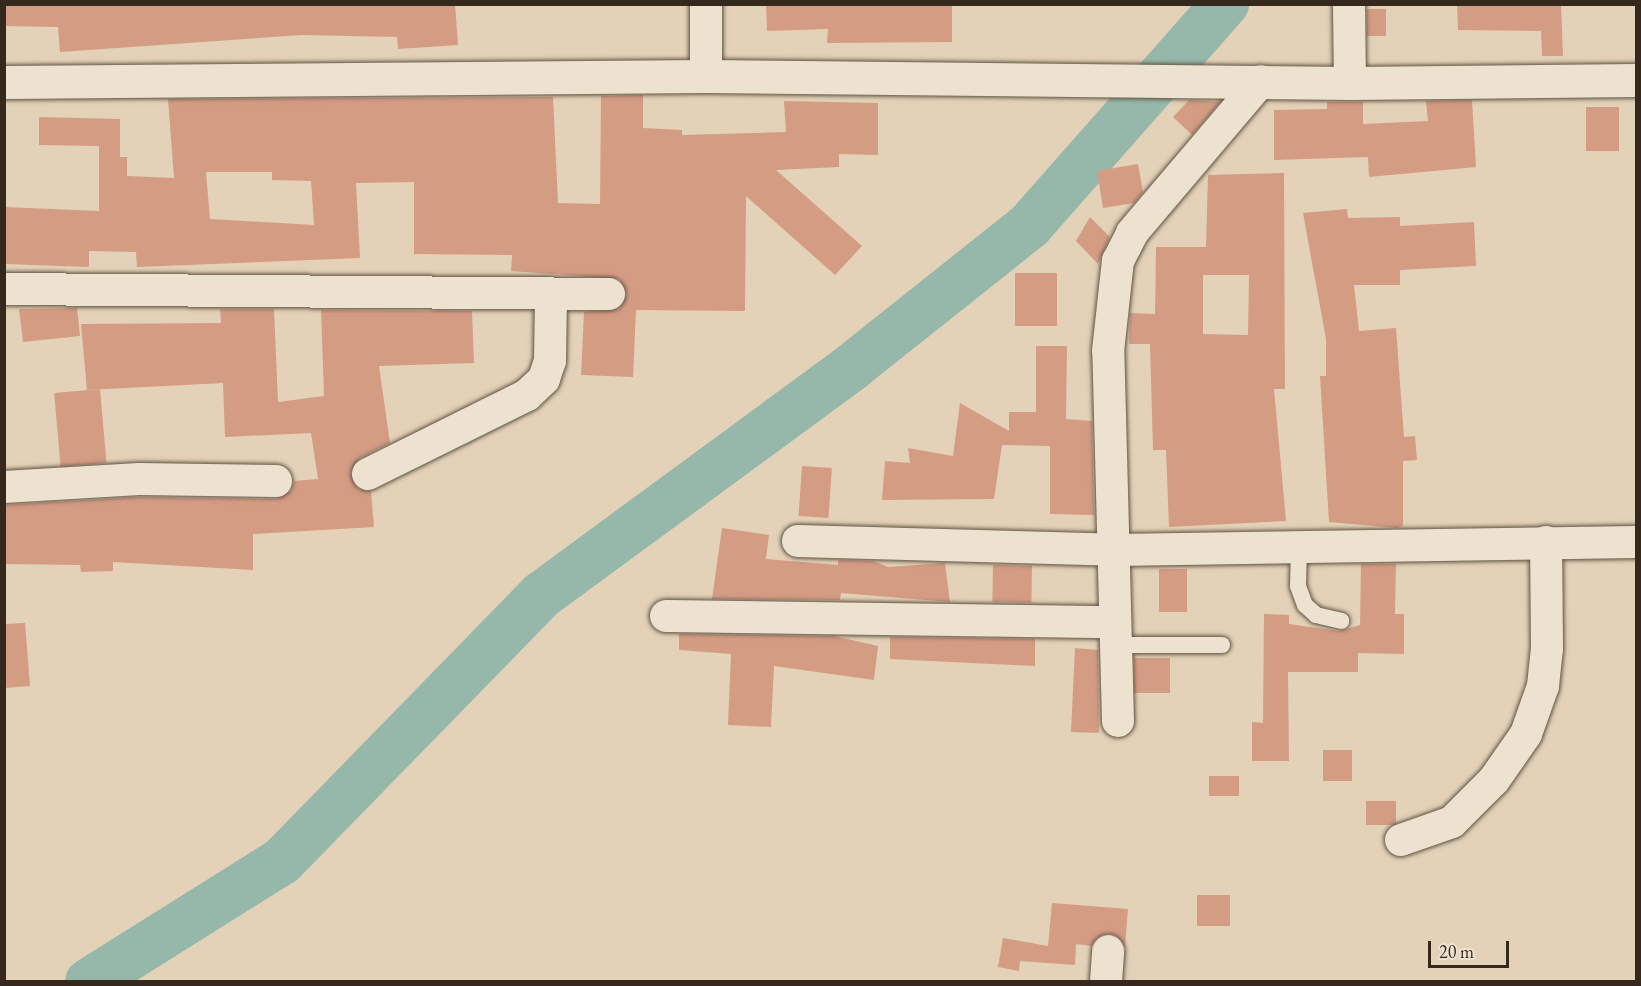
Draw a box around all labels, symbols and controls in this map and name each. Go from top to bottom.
scale bar [1431,929,1512,967]
text: 20 m [1439,940,1474,963]

